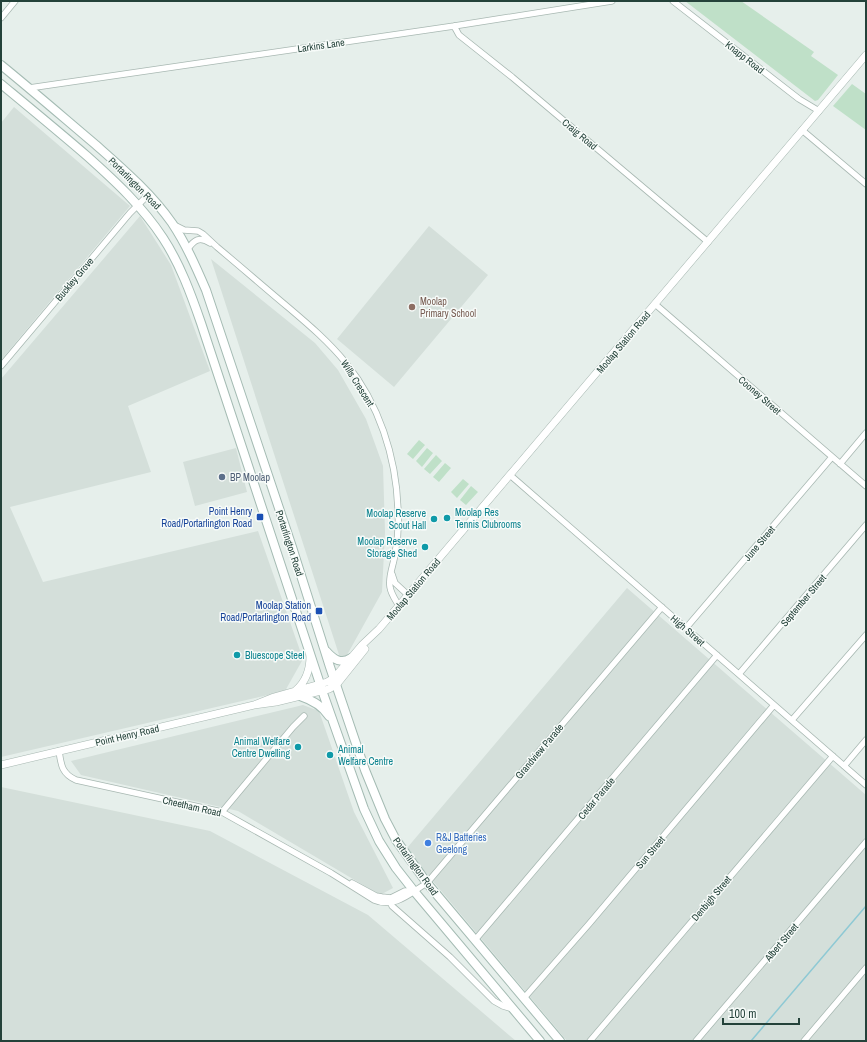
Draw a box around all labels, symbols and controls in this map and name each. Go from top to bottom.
street label: Larkins Lane [297,36,346,55]
street label: Knapp Road [723,38,767,77]
street label: Craig Road [559,116,600,153]
street label: Portarlington Road [106,154,164,212]
street label: Buckley Grove [52,254,97,304]
place label: Moolap Primary School [420,295,476,320]
marker: Moolap Primary School [407,302,417,312]
street label: Moolap Station Road [594,309,653,376]
street label: Wills Crescent [338,357,377,410]
street label: Cooney Street [736,373,784,418]
place label: BP Moolap [230,471,270,484]
marker: BP Moolap [217,472,227,482]
place label: Point Henry Road/Portarlington Road [161,505,253,530]
place label: Moolap Res Tennis Clubrooms [455,506,521,531]
place label: Moolap Reserve Scout Hall [366,507,426,532]
street label: Portarlington Road [273,508,306,578]
marker: Point Henry Road/Portarlington Road [255,512,265,522]
marker: Moolap Res Tennis Clubrooms [442,513,452,523]
marker: Moolap Reserve Scout Hall [429,514,439,524]
street label: June Street [741,523,778,564]
place label: Moolap Reserve Storage Shed [357,535,417,560]
marker: Moolap Reserve Storage Shed [420,542,430,552]
street label: Moolap Station Road [384,556,443,623]
street label: September Street [778,571,829,629]
place label: Moolap Station Road/Portarlington Road [220,599,311,624]
marker: Moolap Station Road/Portarlington Road [314,606,324,616]
street label: High Street [668,612,708,649]
place label: Bluescope Steel [245,649,304,662]
marker: Bluescope Steel [232,650,242,660]
street label: Grandview Parade [512,721,567,782]
street label: Point Henry Road [94,722,160,749]
place label: Animal Welfare Centre Dwelling [232,735,290,760]
marker: Animal Welfare Centre Dwelling [293,742,303,752]
place label: Animal Welfare Centre [337,743,393,768]
marker: Animal Welfare Centre [325,750,335,760]
street label: Cedar Parade [575,774,618,822]
street label: Cheetham Road [161,793,222,820]
place label: R&J Batteries Geelong [436,831,487,856]
street label: Sun Street [633,833,668,871]
street label: Portarlington Road [390,835,441,898]
marker: R&J Batteries Geelong [423,838,433,848]
street label: Denbigh Street [689,872,735,924]
street label: Albert Street [761,920,801,965]
scale bar [723,1000,799,1026]
text: 100 m [729,1006,756,1022]

